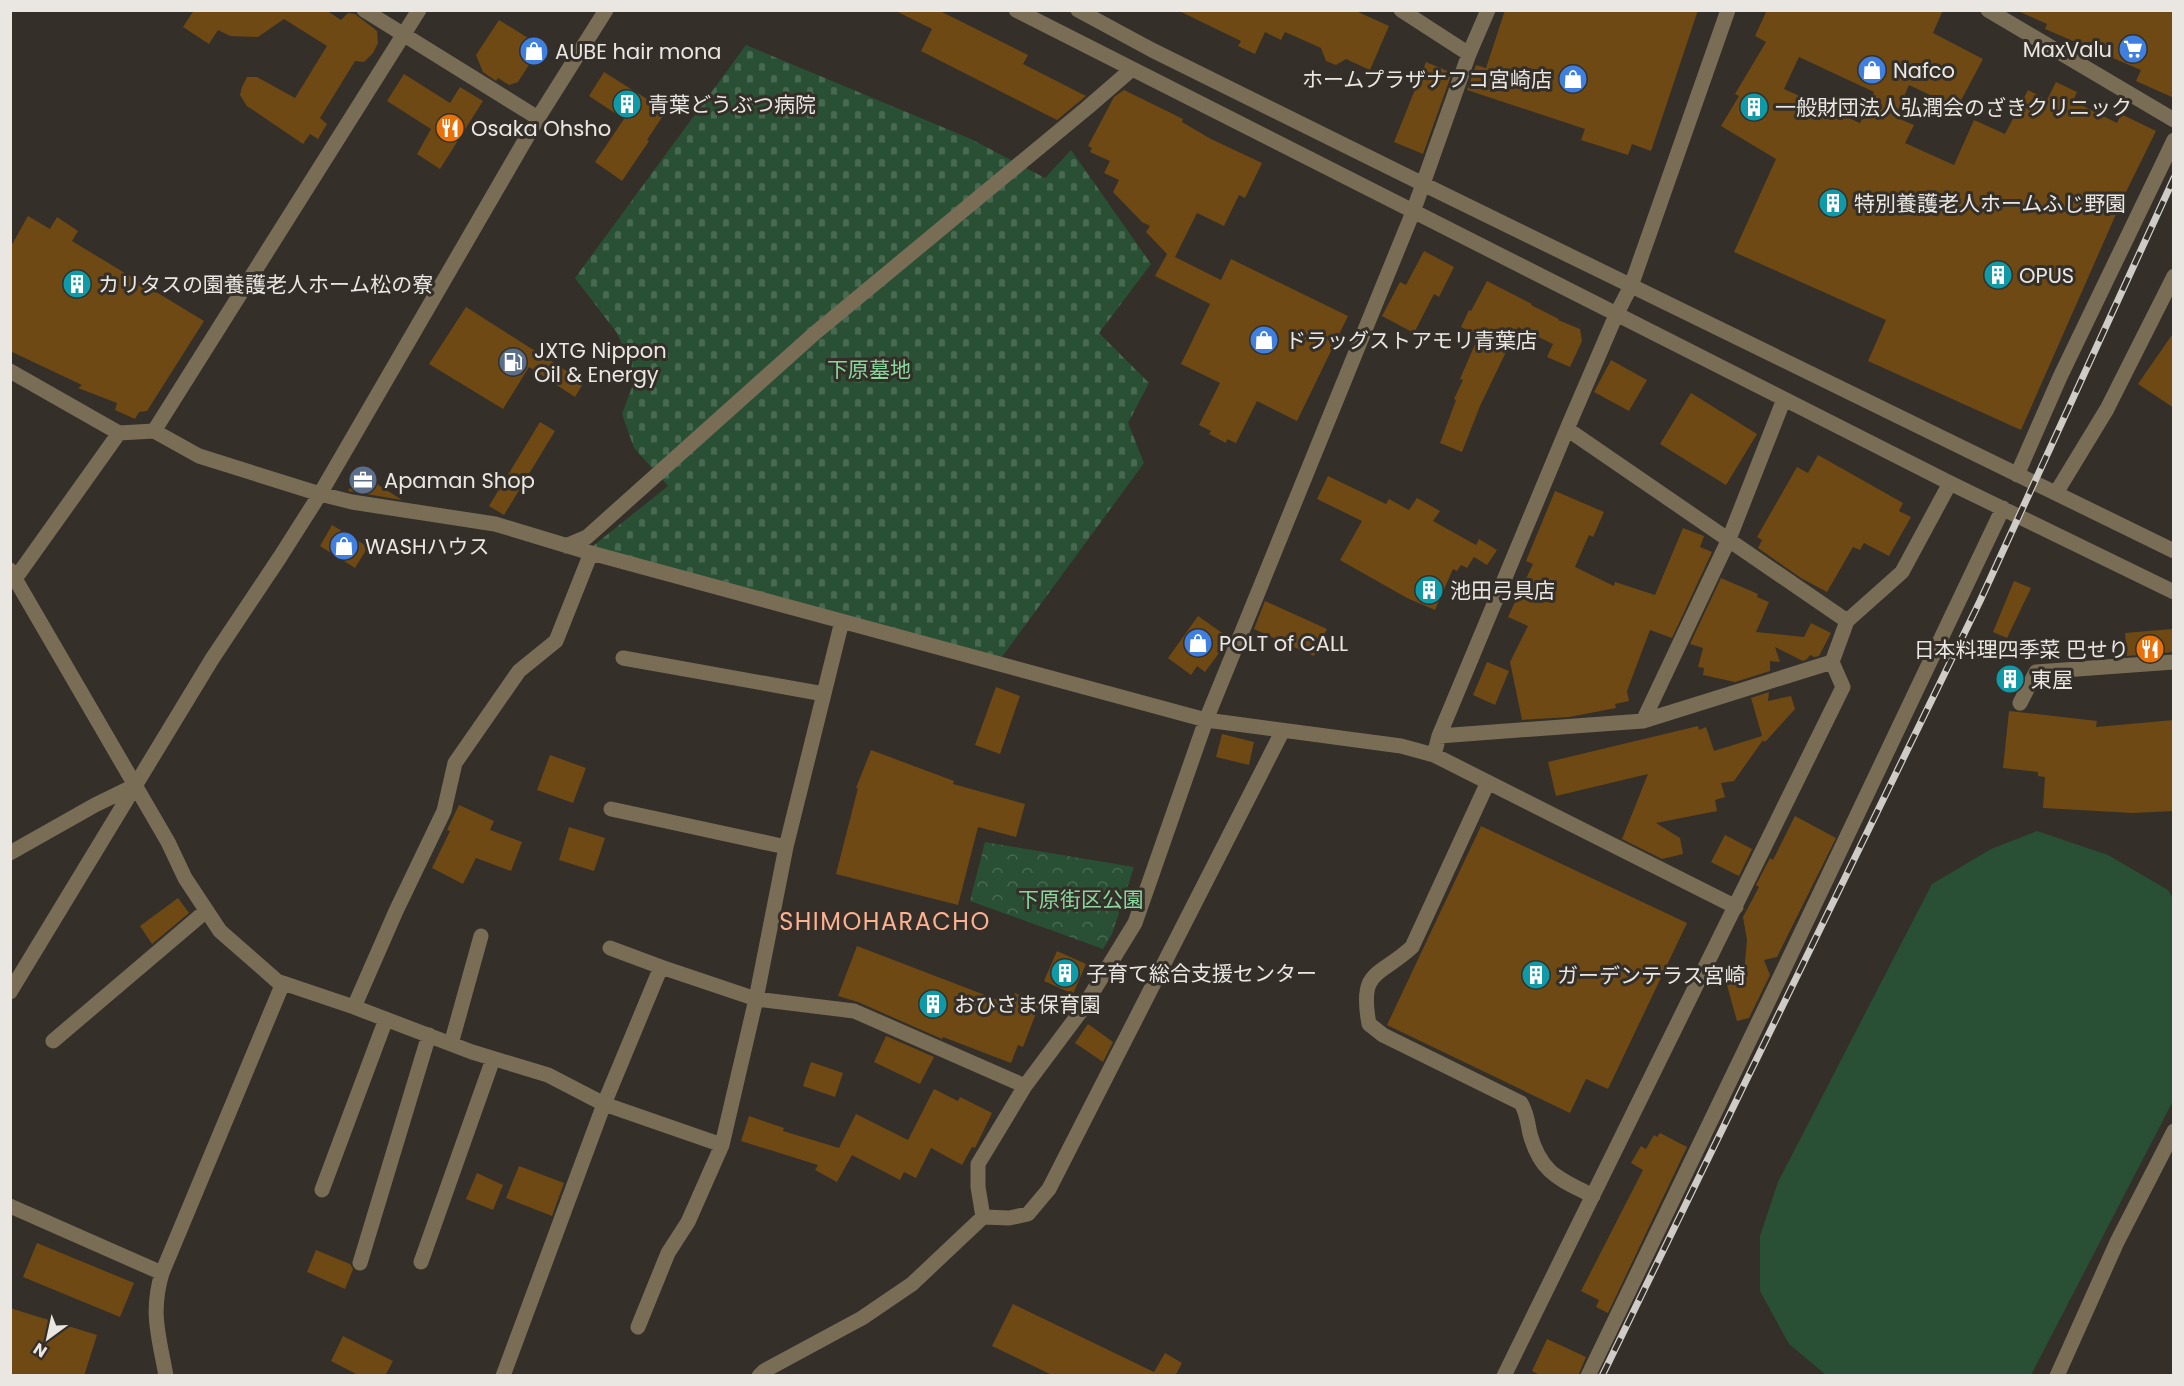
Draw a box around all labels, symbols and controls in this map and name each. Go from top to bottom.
supermarket icon: MaxValu [2117,33,2149,65]
shop icon: AUBE hair mona [518,35,550,67]
place label: MaxValu [2023,35,2112,64]
place label: AUBE hair mona [555,37,722,66]
shop icon: Nafco [1856,54,1888,86]
place label: Nafco [1893,56,1955,85]
shop icon: ホームプラザナフコ宮崎店 [1557,63,1589,95]
place label: ホームプラザナフコ宮崎店 [1302,65,1552,94]
building icon: 青葉どうぶつ病院 [611,88,643,120]
place label: 青葉どうぶつ病院 [648,90,816,119]
building icon: 一般財団法人弘潤会のざきクリニック [1738,91,1770,123]
place label: 一般財団法人弘潤会のざきクリニック [1775,93,2132,122]
restaurant icon: Osaka Ohsho [434,112,466,144]
place label: Osaka Ohsho [471,114,611,143]
building icon: 特別養護老人ホームふじ野園 [1817,187,1849,219]
place label: 特別養護老人ホームふじ野園 [1854,189,2126,218]
building icon: OPUS [1982,259,2014,291]
place label: OPUS [2019,261,2074,290]
building icon: カリタスの園養護老人ホーム松の寮 [61,268,93,300]
place label: カリタスの園養護老人ホーム松の寮 [98,270,433,299]
shop icon: ドラッグストアモリ青葉店 [1248,324,1280,356]
place label: ドラッグストアモリ青葉店 [1285,326,1537,355]
place label: JXTG Nippon Oil & Energy [534,336,667,389]
fuel station icon: JXTG Nippon Oil & Energy [497,346,529,378]
park label: 下原墓地 [827,355,911,384]
office icon: Apaman Shop [347,464,379,496]
place label: Apaman Shop [384,466,535,495]
shop icon: WASHハウス [328,530,360,562]
place label: WASHハウス [365,532,490,561]
building icon: 池田弓具店 [1413,574,1445,606]
place label: 池田弓具店 [1450,576,1555,605]
shop icon: POLT of CALL [1182,627,1214,659]
place label: POLT of CALL [1219,629,1348,658]
restaurant icon: 日本料理四季菜 巴せり [2134,633,2166,665]
place label: 日本料理四季菜 巴せり [1913,635,2129,664]
building icon: 東屋 [1994,663,2026,695]
place label: 東屋 [2031,665,2073,694]
park label: 下原街区公園 [1018,885,1144,914]
district label: SHIMOHARACHO [779,905,991,938]
building icon: 子育て総合支援センター [1049,957,1081,989]
place label: 子育て総合支援センター [1086,959,1317,988]
building icon: ガーデンテラス宮崎 [1520,959,1552,991]
place label: ガーデンテラス宮崎 [1557,961,1746,990]
building icon: おひさま保育園 [917,988,949,1020]
place label: おひさま保育園 [954,990,1101,1019]
north arrow [18,1308,78,1368]
text: N [29,1337,51,1363]

